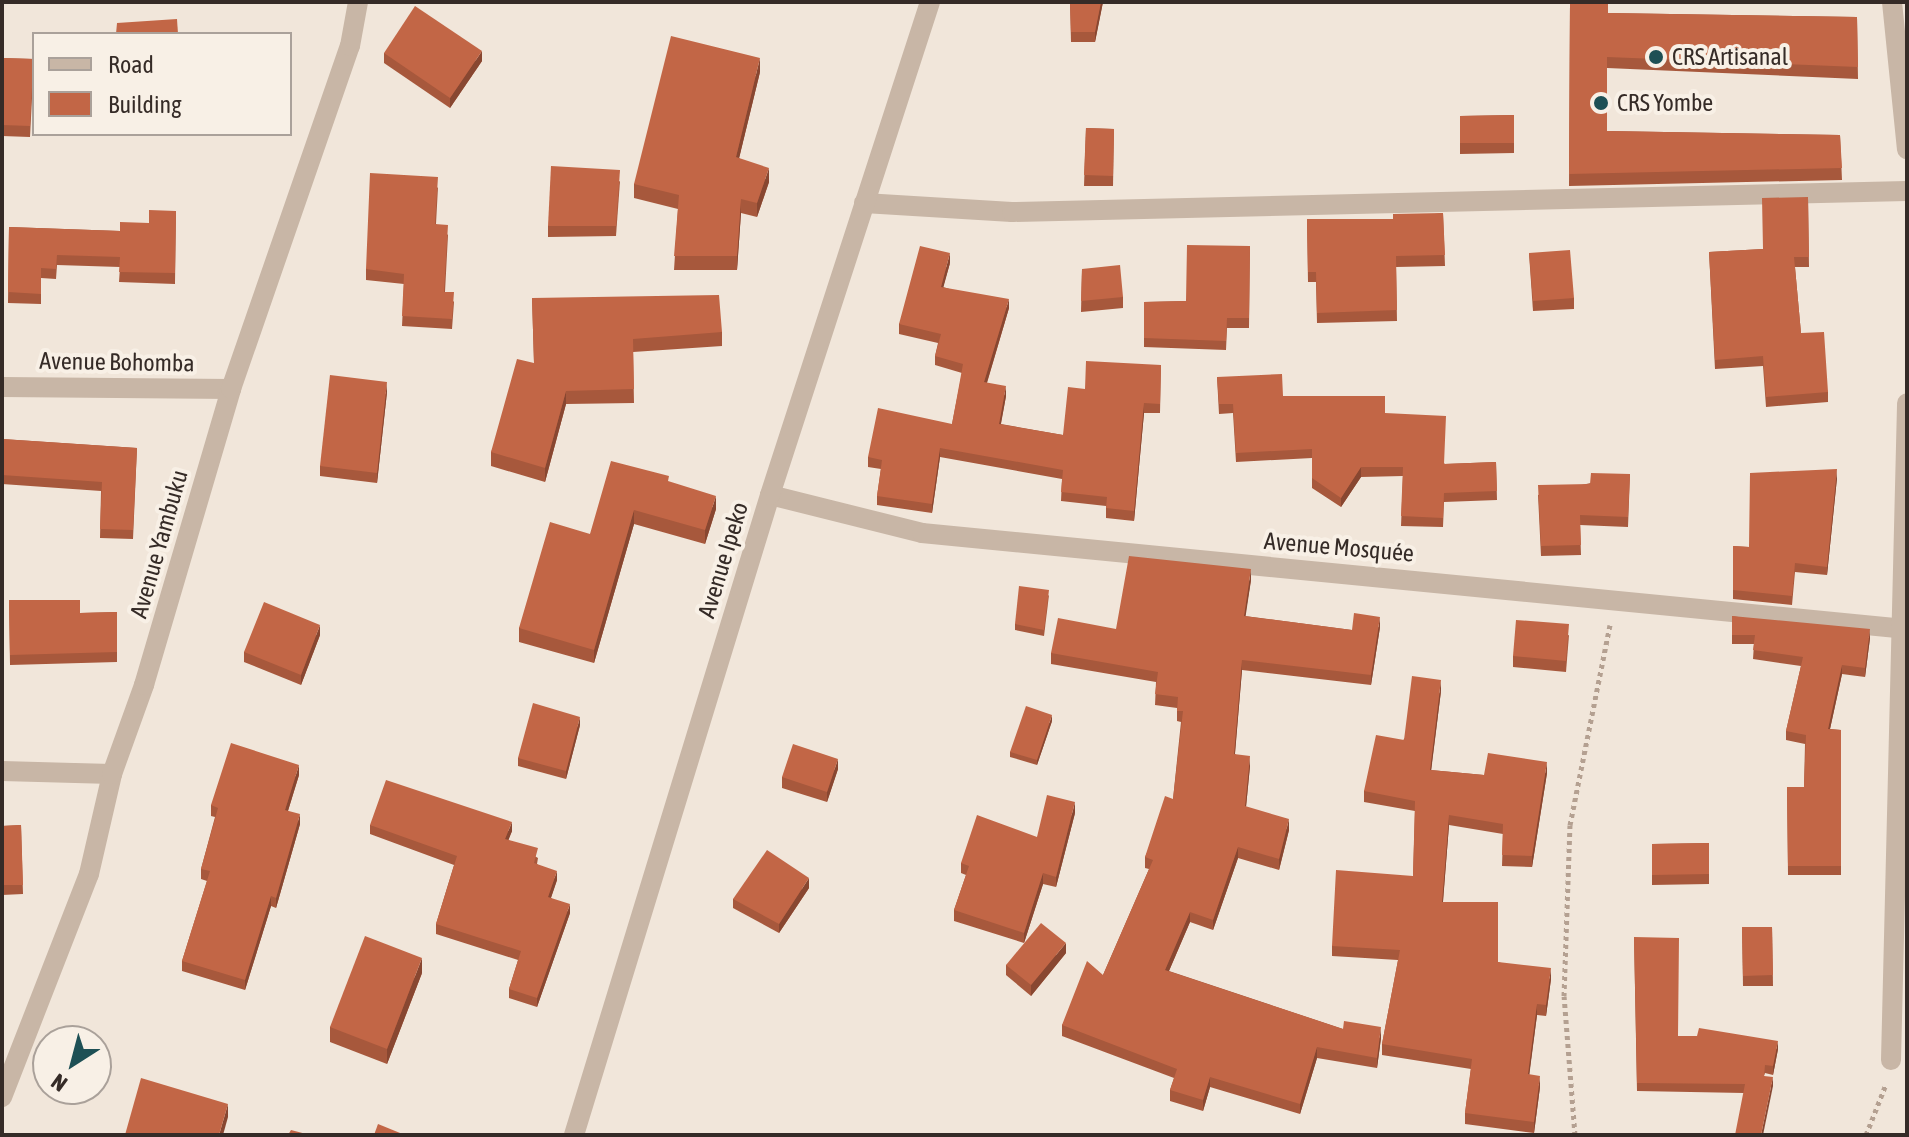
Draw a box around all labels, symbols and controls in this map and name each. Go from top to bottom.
legend [32,32,292,136]
place label: CRS Artisanal [1672,43,1788,71]
marker: CRS Artisanal [1647,48,1665,66]
text: Road [108,51,154,78]
place label: CRS Yombe [1617,89,1713,117]
text: Building [108,91,181,118]
marker: CRS Yombe [1592,94,1610,112]
street label: Avenue Bohomba [39,346,195,378]
street label: Avenue Yambuku [124,467,194,621]
street label: Avenue Ipeko [692,499,754,621]
street label: Avenue Mosquée [1263,526,1415,568]
north arrow [32,1025,112,1105]
text: N [46,1068,72,1097]

